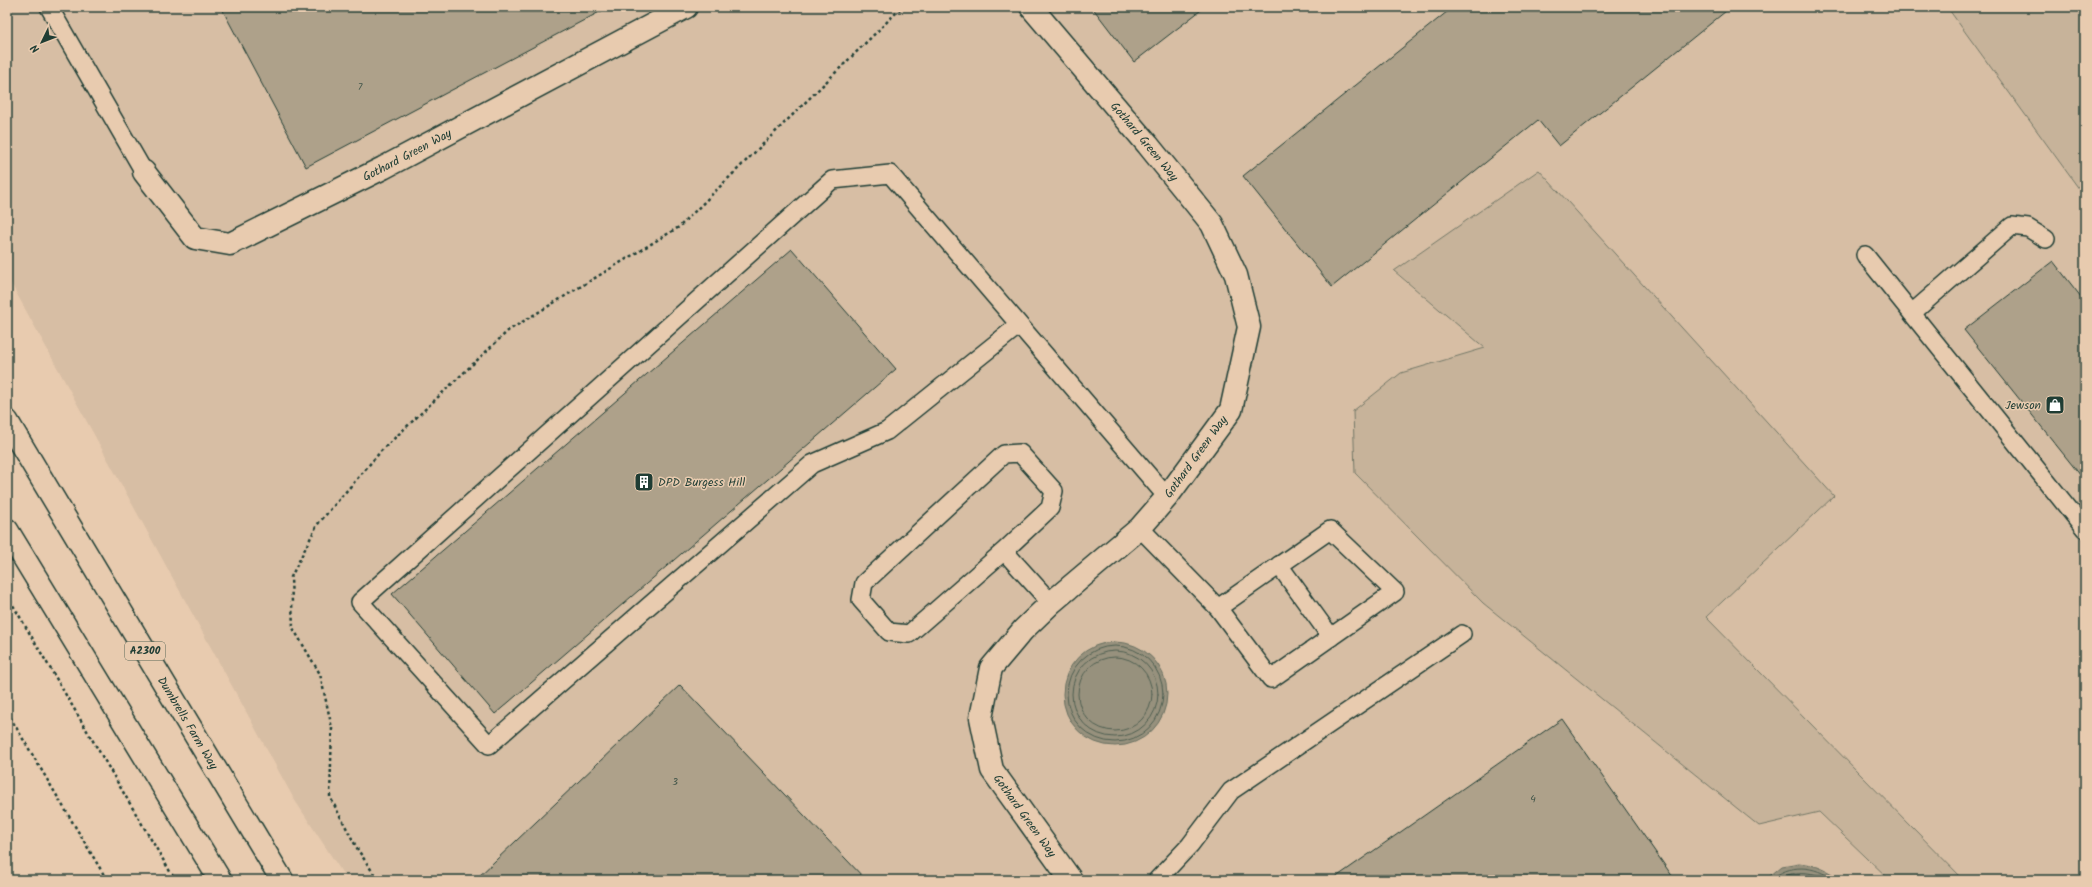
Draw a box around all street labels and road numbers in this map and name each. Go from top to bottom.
street label: Gothard Green Way [1106,98,1183,186]
street label: Gothard Green Way [359,124,455,186]
street label: Gothard Green Way [1159,411,1233,502]
road number: A2300 [125,642,165,660]
street label: Dumbrells Farm Way [153,673,223,773]
street label: Gothard Green Way [988,770,1061,861]

